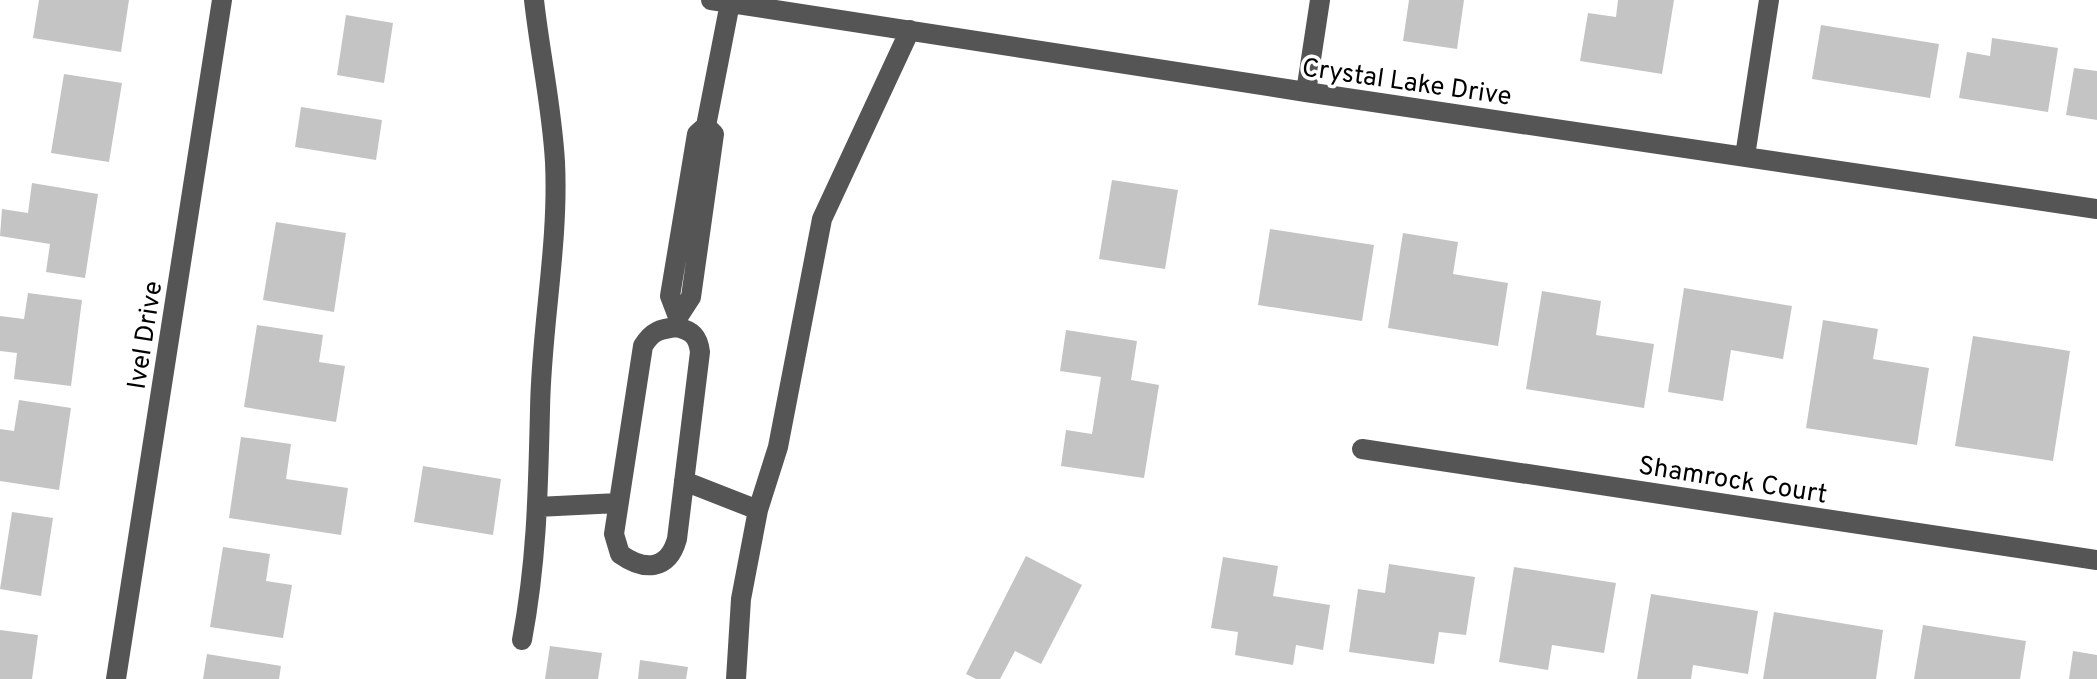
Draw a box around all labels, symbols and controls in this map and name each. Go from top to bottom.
street label: Crystal Lake Drive [1300,52,1514,115]
street label: Ivel Drive [122,279,171,392]
street label: Shamrock Court [1636,450,1829,513]

